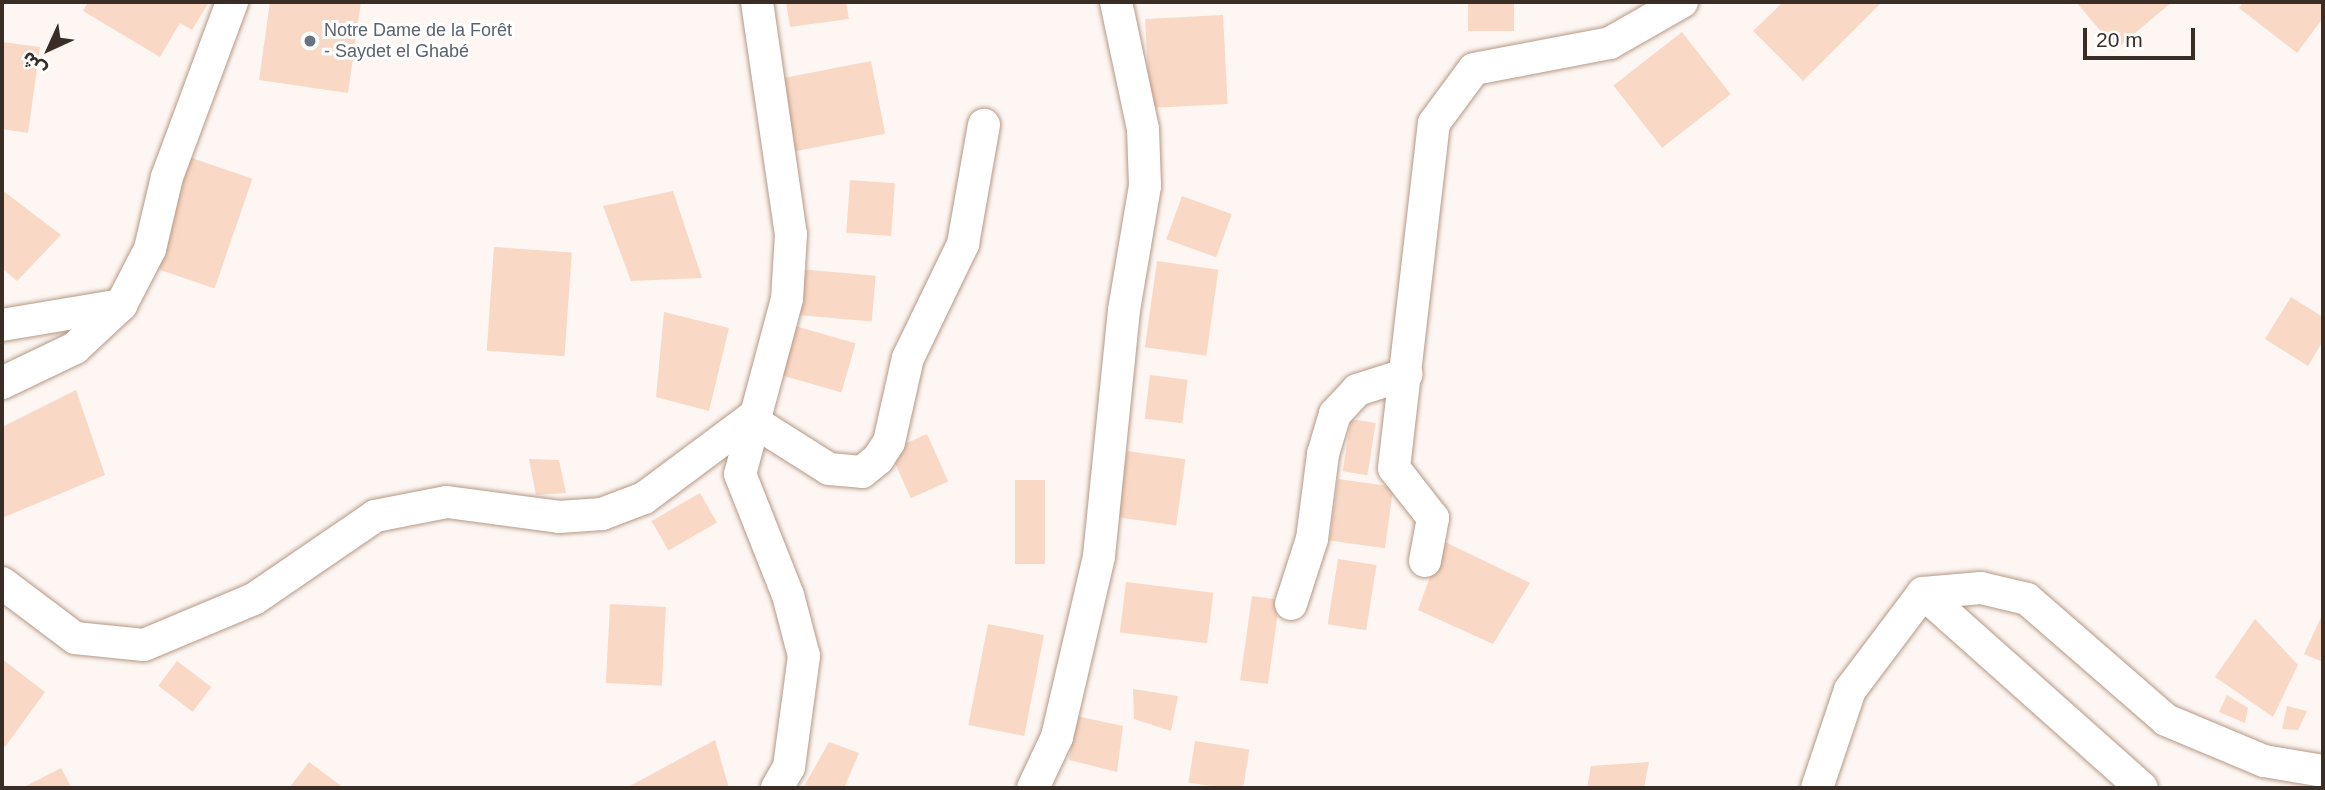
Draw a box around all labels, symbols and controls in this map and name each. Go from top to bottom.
north arrow [14,14,84,84]
scale bar [2087,14,2199,58]
place label: Notre Dame de la Forêt - Saydet el Ghabé [324,20,512,62]
text: 20 m [2096,28,2143,51]
marker: Notre Dame de la Forêt - Saydet el Ghabé [302,33,318,49]
text: ش [17,48,50,81]

